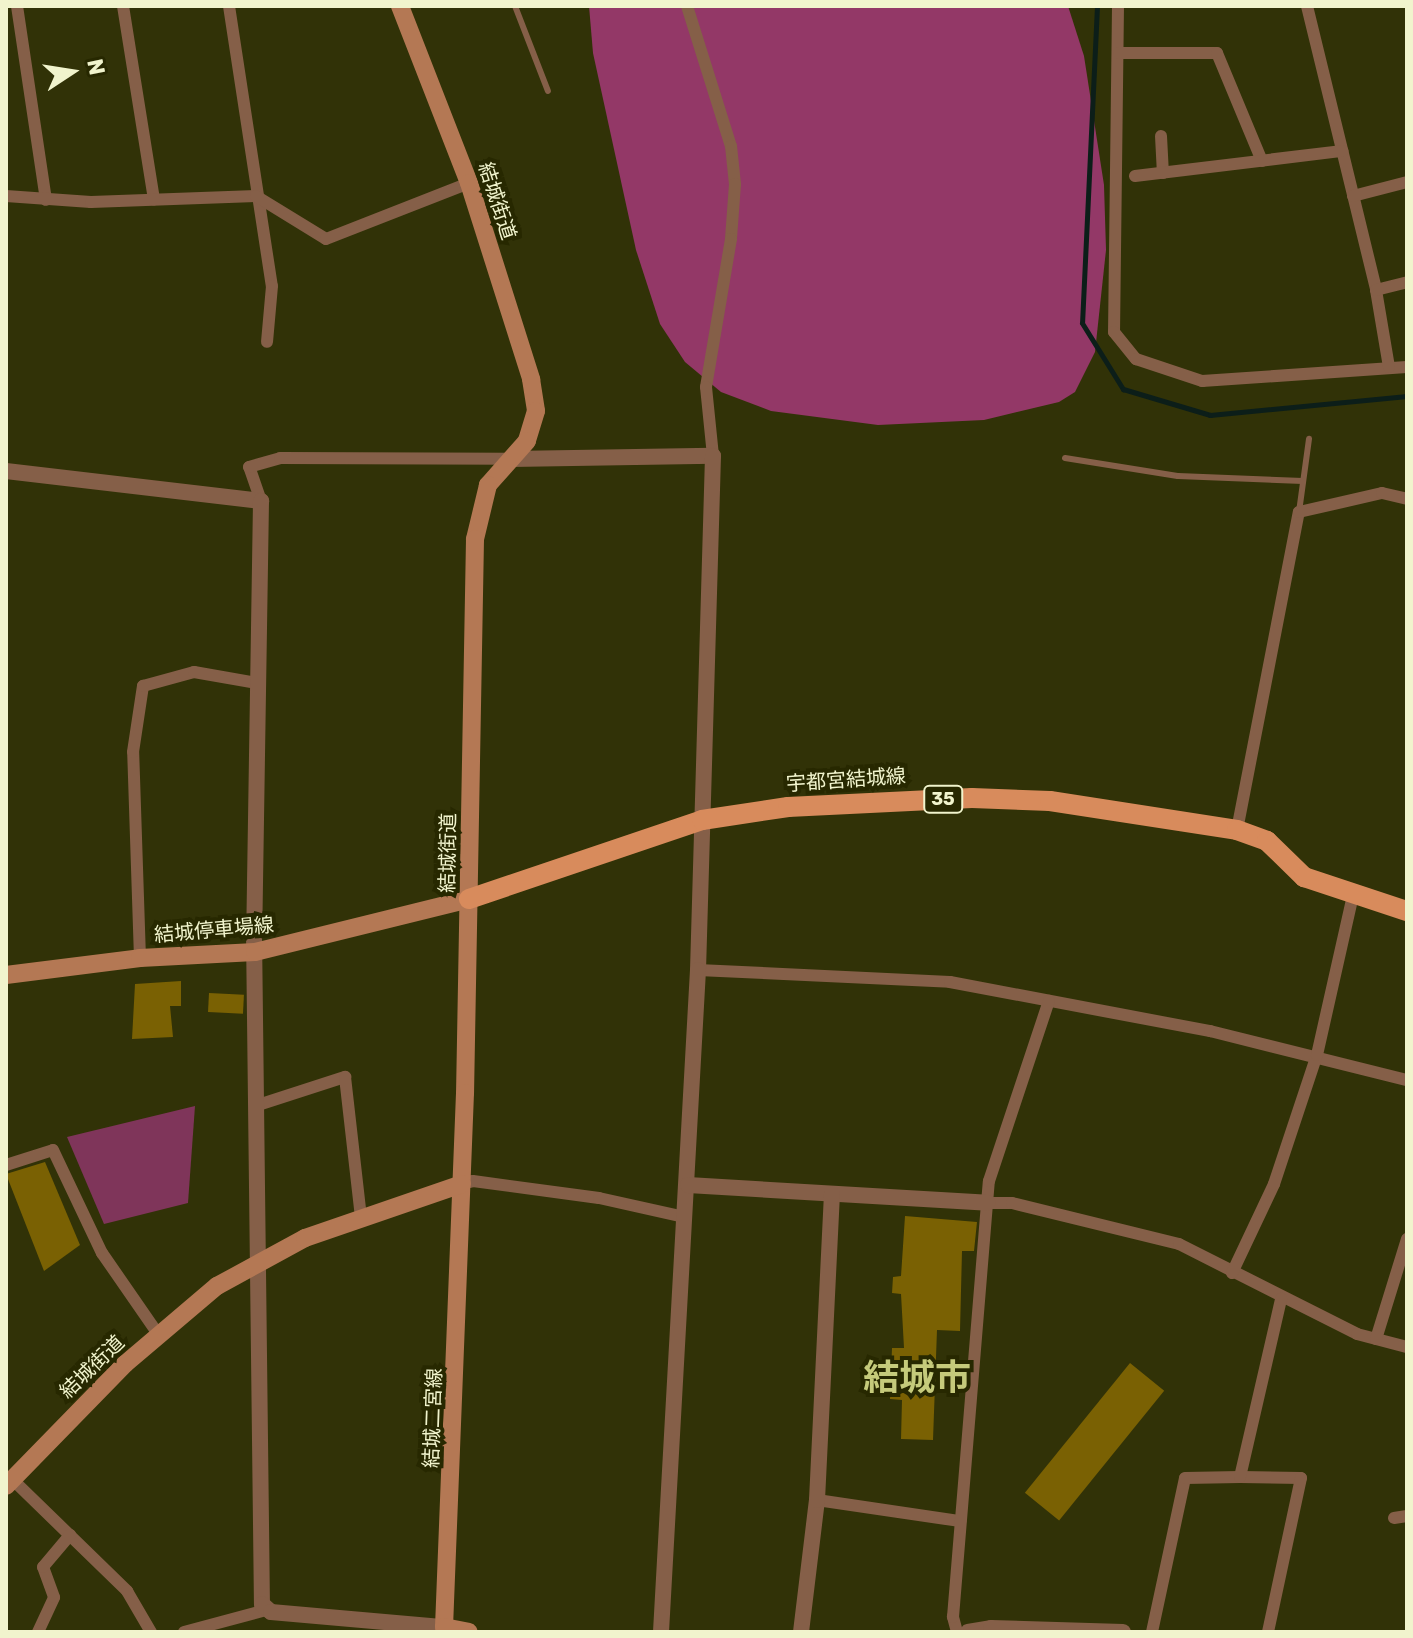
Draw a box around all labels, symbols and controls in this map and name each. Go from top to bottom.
north arrow [32,32,112,112]
text: N [81,56,111,77]
street label: 結城街道 [473,159,521,243]
street label: 宇都宮結城線 [785,764,907,796]
road number: 35 [923,785,963,813]
street label: 結城街道 [435,813,461,893]
street label: 結城停車場線 [153,913,275,947]
street label: 結城街道 [55,1331,129,1403]
district label: 結城市 [863,1356,971,1400]
street label: 結城二宮線 [419,1368,447,1468]

